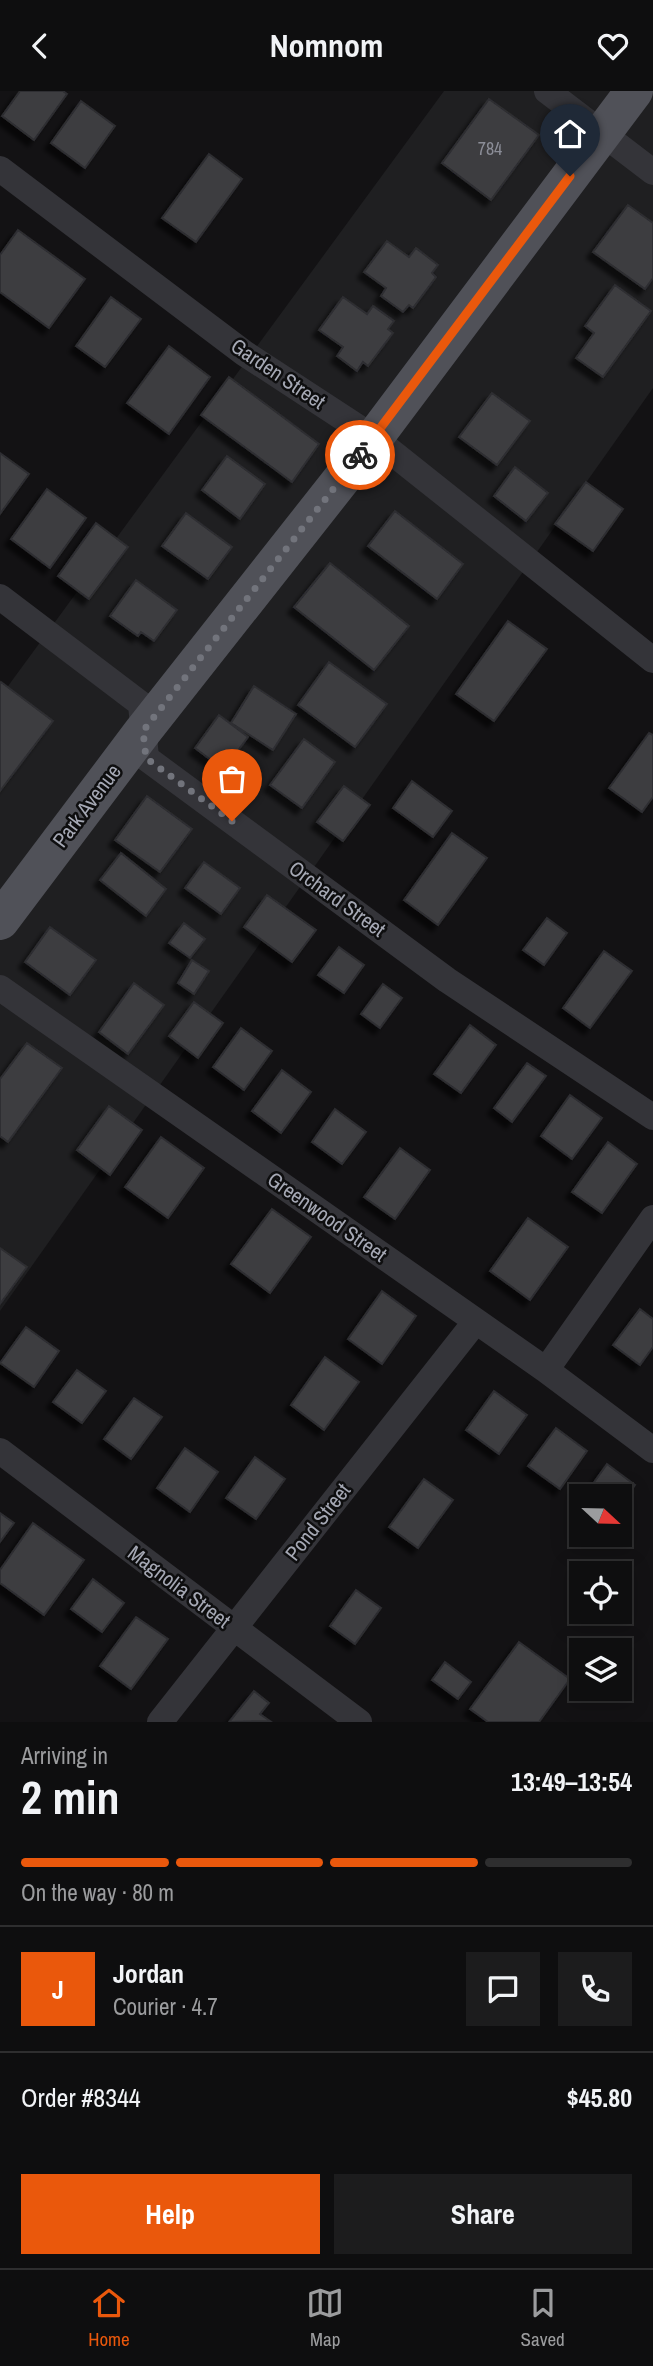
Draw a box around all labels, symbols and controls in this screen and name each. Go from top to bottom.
text: Nomnom [270,24,383,67]
icon: back [21,27,59,65]
icon: heart [594,27,632,65]
pin [540,104,600,176]
icon: home [551,115,589,153]
house number: 784 [478,136,502,161]
street label: Garden Street [225,331,331,416]
courier [325,420,395,490]
icon: bike [341,436,379,474]
pin [202,749,262,821]
street label: Park Avenue [46,758,127,853]
icon: bag [213,760,251,798]
street label: Orchard Street [283,854,392,944]
street label: Greenwood Street [262,1165,393,1269]
street label: Pond Street [278,1477,357,1566]
north arrow [569,1484,632,1547]
map controls [569,1484,632,1701]
street label: Magnolia Street [122,1538,237,1635]
button: locate [569,1561,632,1624]
button: layers [569,1638,632,1701]
text: Arriving in [21,1740,108,1771]
text: 13:49–13:54 [511,1764,632,1799]
text: 2 min [21,1766,120,1828]
text: On the way · 80 m [21,1877,174,1908]
button: chat [466,1952,540,2026]
button: phone [558,1952,632,2026]
text: Jordan [113,1956,184,1991]
text: J [52,1972,64,2007]
text: Courier · 4.7 [113,1991,218,2022]
text: Order #8344 [21,2080,141,2115]
text: $45.80 [567,2080,632,2115]
button: Help [21,2174,320,2254]
button: Share [334,2174,632,2254]
tab: Home [88,2284,130,2352]
tab: Map [306,2284,344,2352]
tab: Saved [521,2284,565,2352]

